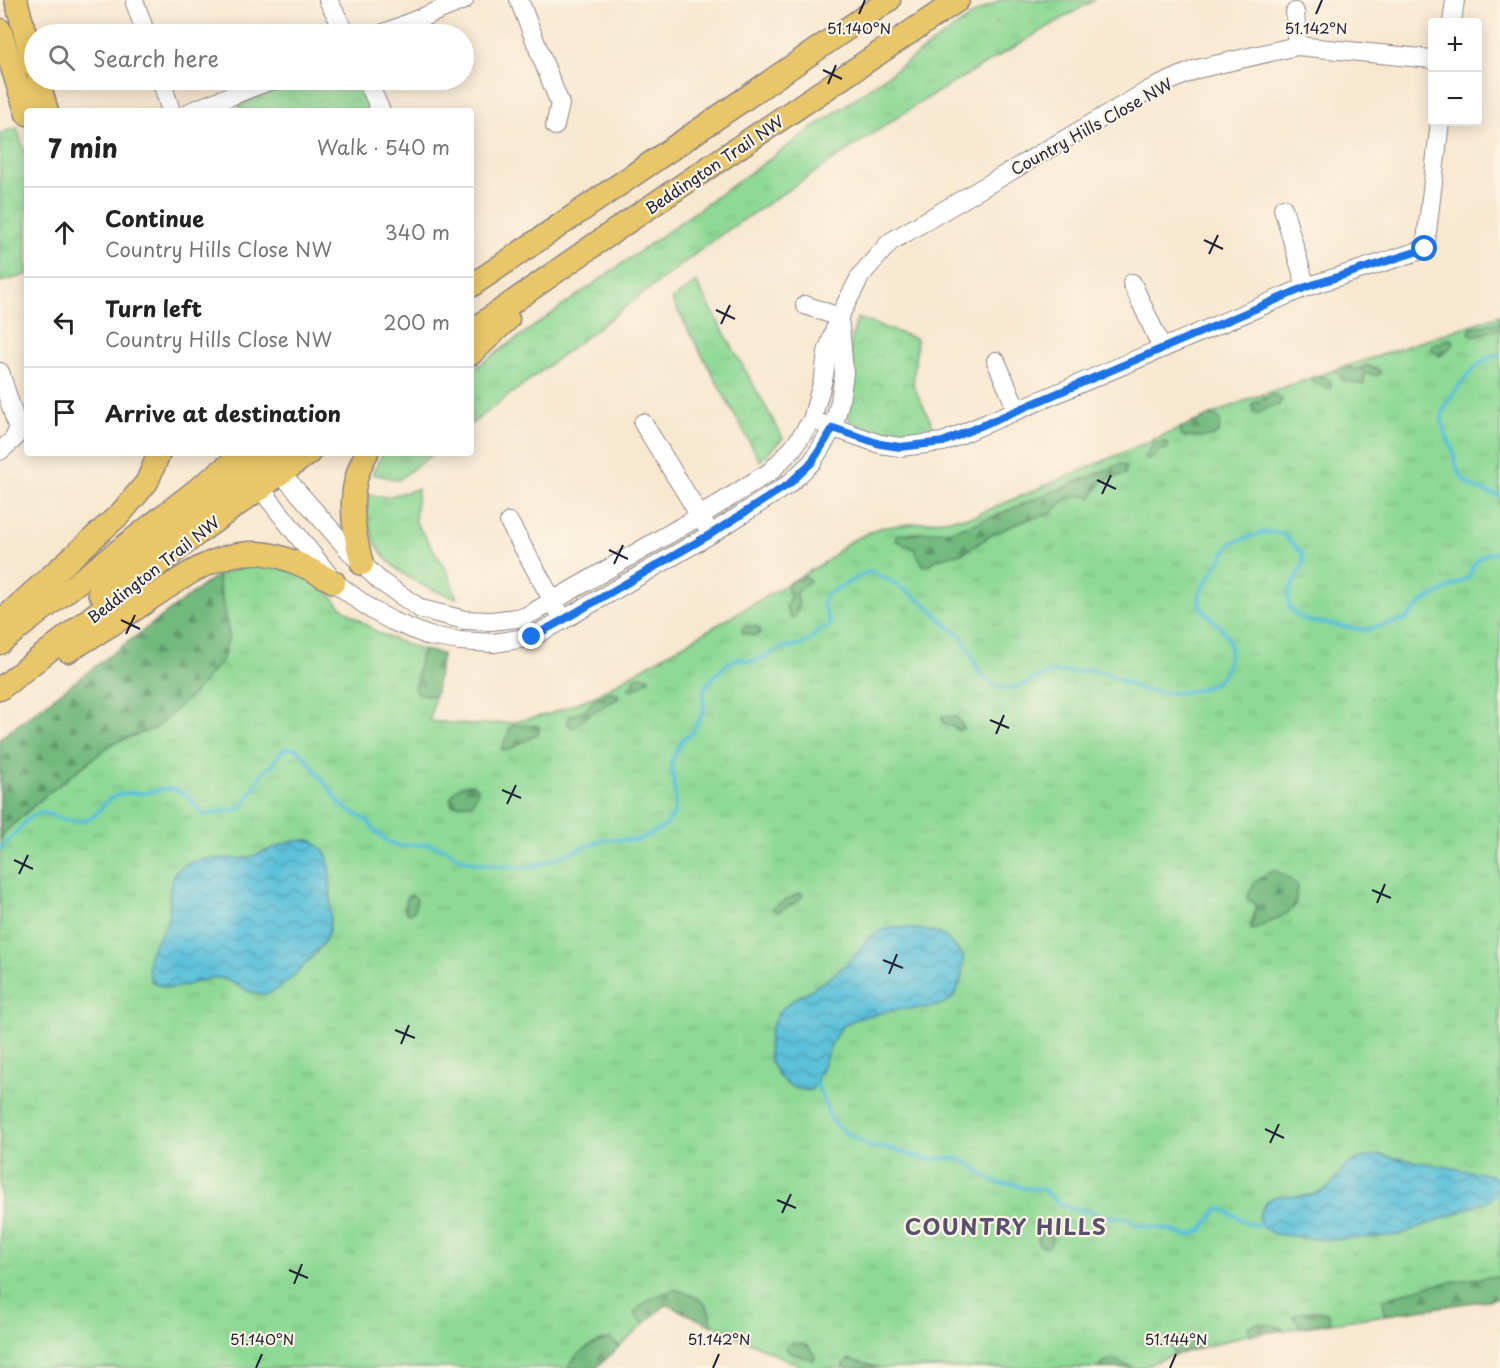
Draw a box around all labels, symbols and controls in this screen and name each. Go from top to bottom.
text: 51.140°N [827,16,891,39]
text: 51.142°N [1284,16,1348,39]
map controls [1428,18,1482,126]
button: + [1428,18,1482,72]
search box [24,24,474,90]
icon: search [45,41,78,74]
text: Search here [93,41,219,74]
street label: Country Hills Close NW [1006,71,1177,180]
button: − [1428,72,1482,126]
street label: Beddington Trail NW [640,109,788,219]
text: 7 min [48,128,118,167]
text: Walk · 540 m [317,132,450,162]
text: Continue [105,201,204,234]
icon: ahead [48,216,81,249]
text: 340 m [385,217,450,247]
text: Country Hills Close NW [105,234,332,264]
route start [1411,235,1437,261]
text: Turn left [105,291,202,324]
icon: left [48,306,81,339]
text: 200 m [383,307,450,337]
text: Country Hills Close NW [105,324,332,354]
icon: arrive [48,396,81,429]
text: Arrive at destination [105,396,341,429]
street label: Beddington Trail NW [82,509,224,629]
route end [518,623,544,649]
district label: COUNTRY HILLS [905,1209,1107,1242]
text: 51.140°N [230,1327,294,1350]
text: 51.142°N [687,1327,751,1350]
text: 51.144°N [1144,1327,1208,1350]

